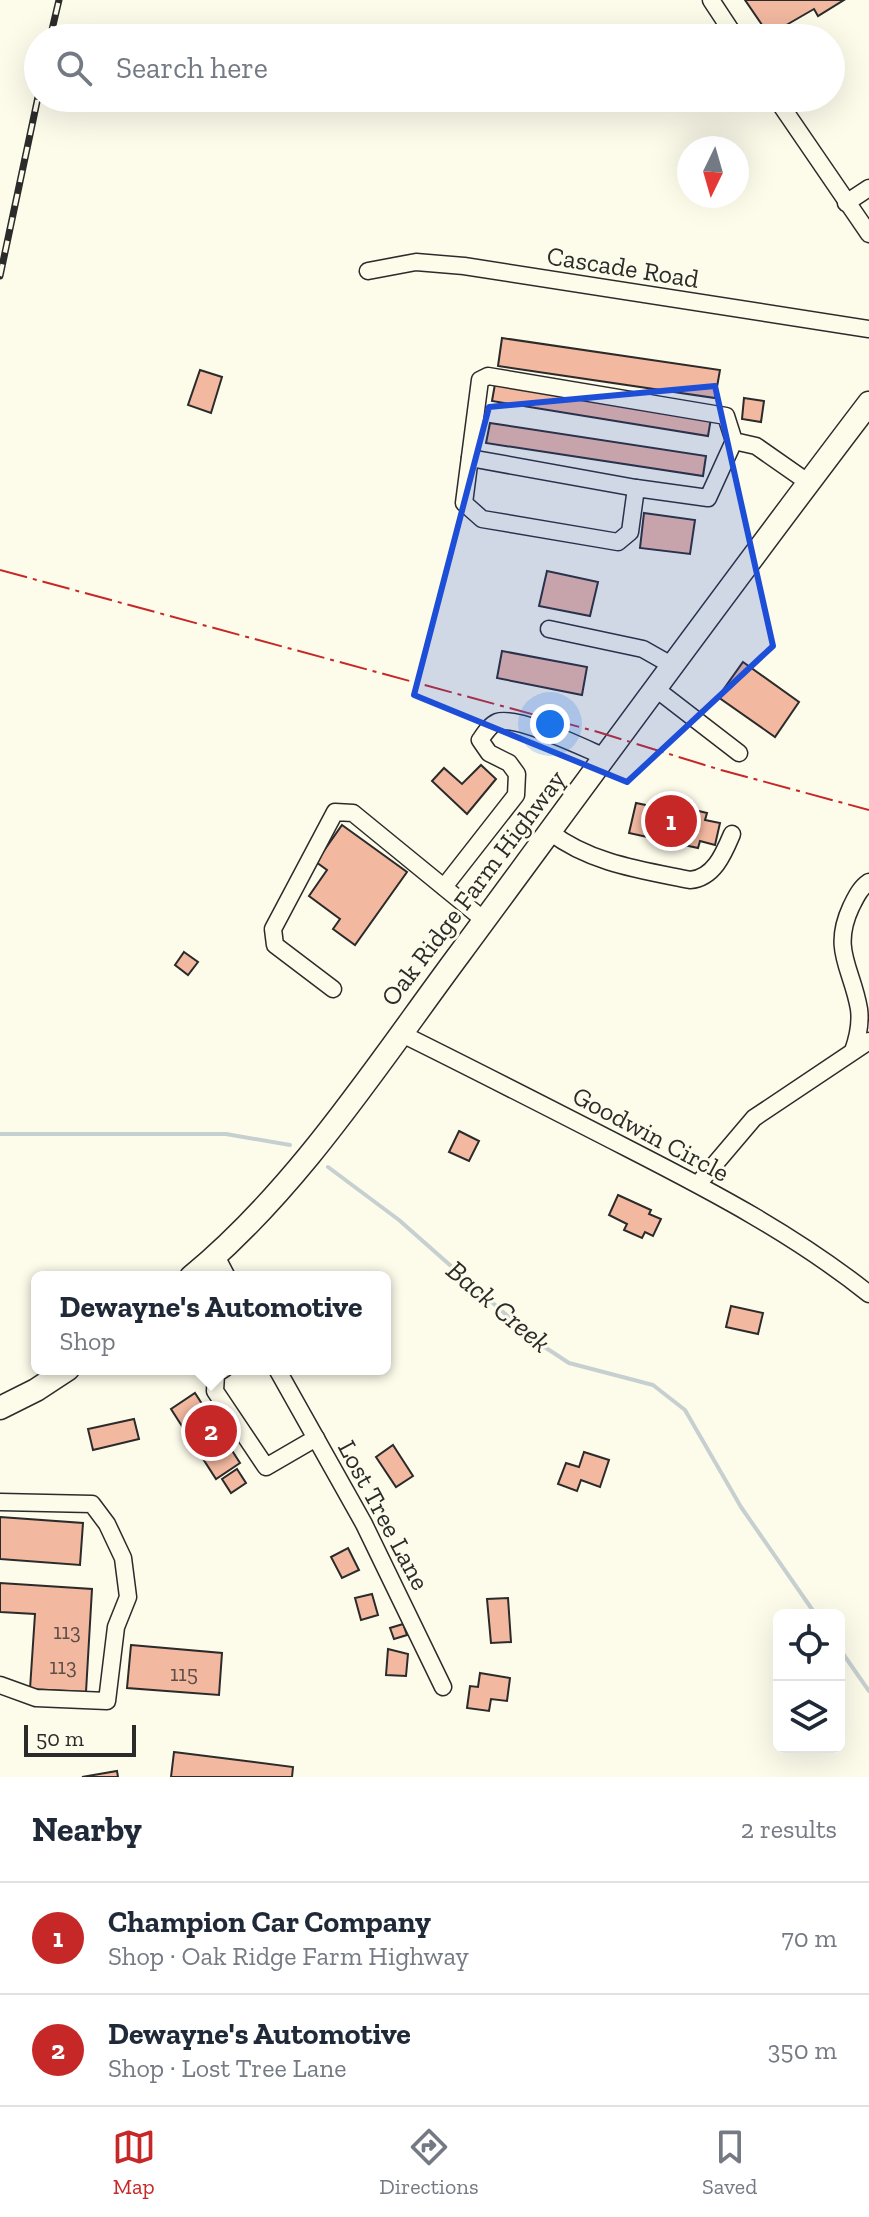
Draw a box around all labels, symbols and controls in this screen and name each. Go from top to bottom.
search box [24,24,845,112]
icon: search [52,46,96,90]
text: Search here [116,50,268,86]
north arrow [677,136,749,208]
street label: Cascade Road [545,239,701,295]
your location [530,704,570,744]
street label: Oak Ridge Farm Highway [374,763,573,1012]
pin: 1 [645,791,697,851]
street label: Goodwin Circle [567,1079,735,1189]
water label: Back Creek [440,1253,557,1359]
popup [31,1271,391,1375]
text: Dewayne's Automotive [60,1289,362,1325]
text: Shop [60,1325,116,1357]
pin: 2 [185,1401,237,1461]
street label: Lost Tree Lane [331,1435,437,1595]
map controls [773,1609,845,1753]
button: locate [773,1609,845,1681]
house number: 113 [53,1618,81,1645]
house number: 113 [49,1653,77,1680]
house number: 115 [170,1660,198,1687]
button: layers [773,1681,845,1753]
scale bar [24,1721,136,1757]
text: 50 m [36,1725,84,1752]
text: Nearby [32,1809,142,1850]
text: 2 results [741,1813,837,1845]
text: Champion Car Company [108,1904,431,1940]
text: 1 [53,1922,63,1954]
text: 70 m [781,1922,837,1954]
text: Shop · Oak Ridge Farm Highway [108,1940,469,1972]
text: Dewayne's Automotive [108,2016,411,2052]
text: 2 [51,2034,65,2066]
text: 350 m [768,2034,837,2066]
text: Shop · Lost Tree Lane [108,2052,346,2084]
tab: Map [112,2125,156,2200]
tab: Directions [379,2125,479,2200]
tab: Saved [702,2125,757,2200]

